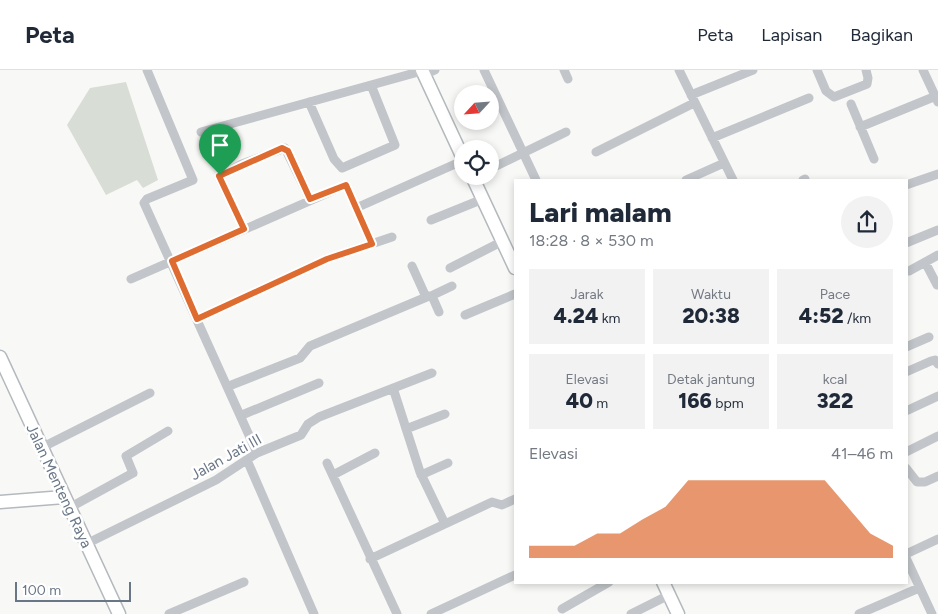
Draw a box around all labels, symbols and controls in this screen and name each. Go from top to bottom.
text: Peta [25,20,75,49]
text: Peta [697,24,733,46]
text: Lapisan [761,24,822,46]
text: Bagikan [850,24,913,46]
north arrow [454,85,499,130]
map controls [454,85,499,185]
pin [199,124,241,175]
icon: arrive [206,131,234,159]
button: locate [454,140,499,185]
text: Lari malam [529,195,672,229]
button: share [841,196,893,248]
text: 18:28 · 8 × 530 m [529,231,654,250]
text: Jarak [570,286,604,303]
text: Waktu [691,286,731,303]
text: Pace [820,286,850,303]
text: 4.24 [554,303,598,328]
text: 20:38 [682,303,740,328]
text: 4:52 [799,303,844,328]
text: km [598,310,620,327]
text: /km [844,310,871,327]
text: Elevasi [566,371,608,388]
text: Detak jantung [667,371,755,388]
text: kcal [823,371,847,388]
text: 40 [566,388,593,413]
text: 166 [678,388,712,413]
text: 322 [817,388,853,413]
text: m [593,395,608,412]
text: bpm [712,395,744,412]
street label: Jalan Menteng Raya [22,421,96,551]
street label: Jalan Jati III [187,430,265,484]
text: Elevasi [529,444,578,463]
text: 41–46 m [831,444,893,463]
scale bar [15,579,131,602]
text: 100 m [22,582,61,599]

